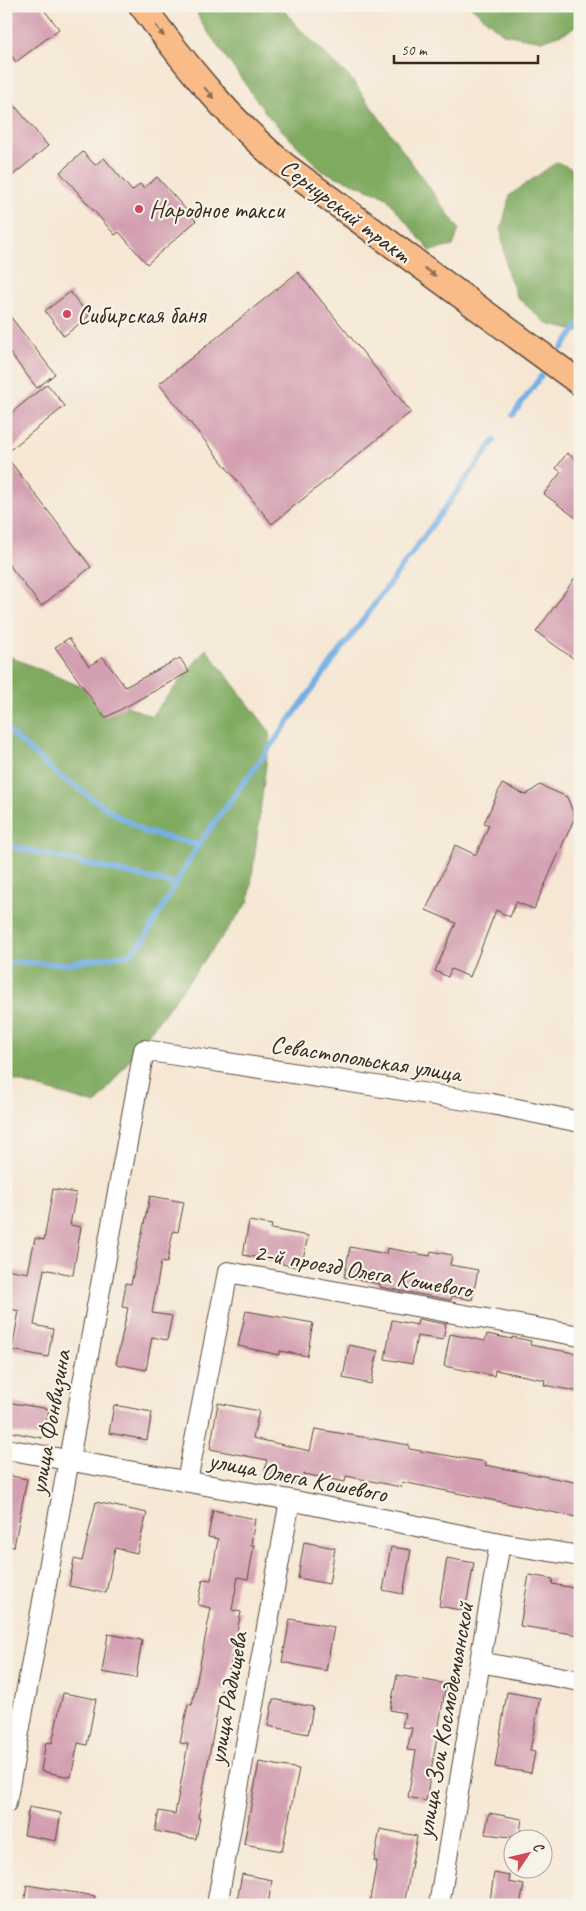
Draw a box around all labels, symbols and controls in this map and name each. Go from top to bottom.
one-way arrow [155,24,165,38]
scale bar [394,32,537,64]
text: 50 m [401,41,428,60]
one-way arrow [203,87,215,99]
street label: Сернурский тракт [274,151,419,272]
place label: Народное такси [149,194,286,226]
marker: Народное такси [133,203,145,215]
one-way arrow [423,267,436,278]
place label: Сибирская баня [77,299,208,331]
marker: Сибирская баня [61,308,73,320]
street label: Севастопольская улица [268,1028,466,1090]
street label: 2-й проезд Олега Кошевого [251,1236,478,1306]
street label: улица Фонвизина [21,1345,79,1499]
street label: улица Олега Кошевого [204,1444,391,1510]
street label: улица Зои Космодемьянской [408,1598,482,1843]
street label: улица Радищева [200,1627,256,1769]
north arrow [504,1828,554,1878]
text: С [529,1839,548,1856]

